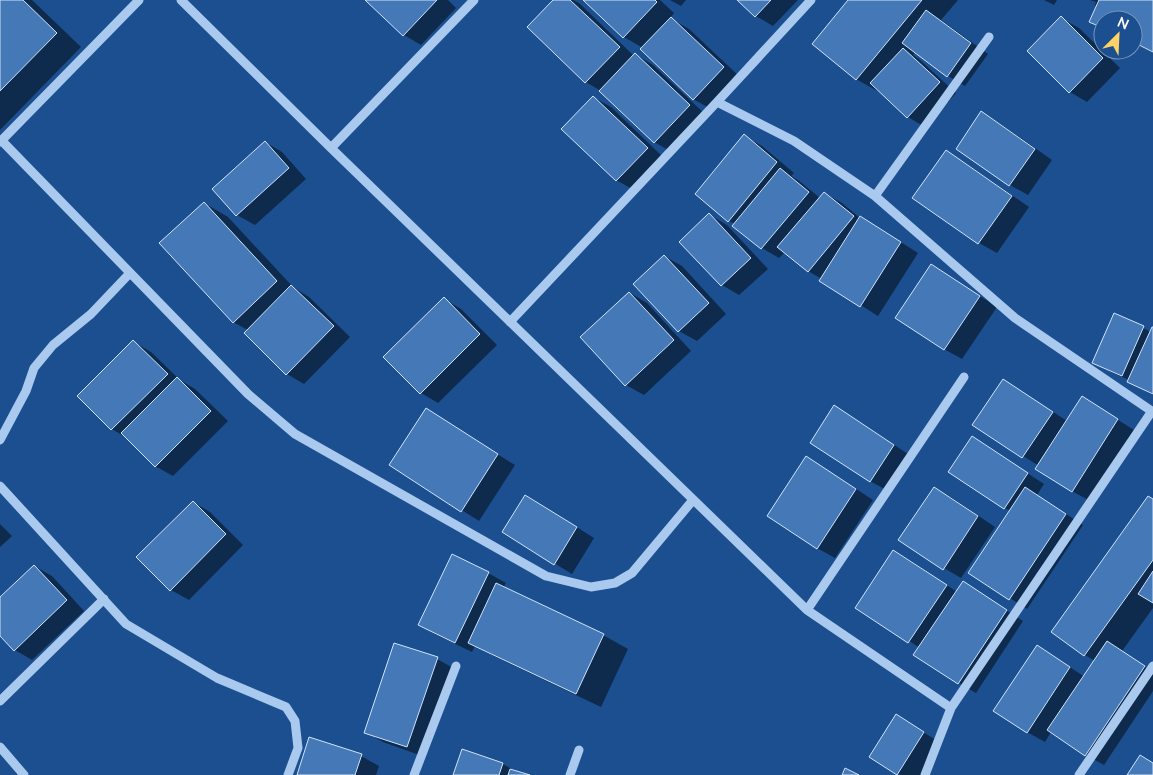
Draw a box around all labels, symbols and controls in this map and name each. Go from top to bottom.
north arrow [1093,10,1143,60]
text: N [1115,13,1132,33]

